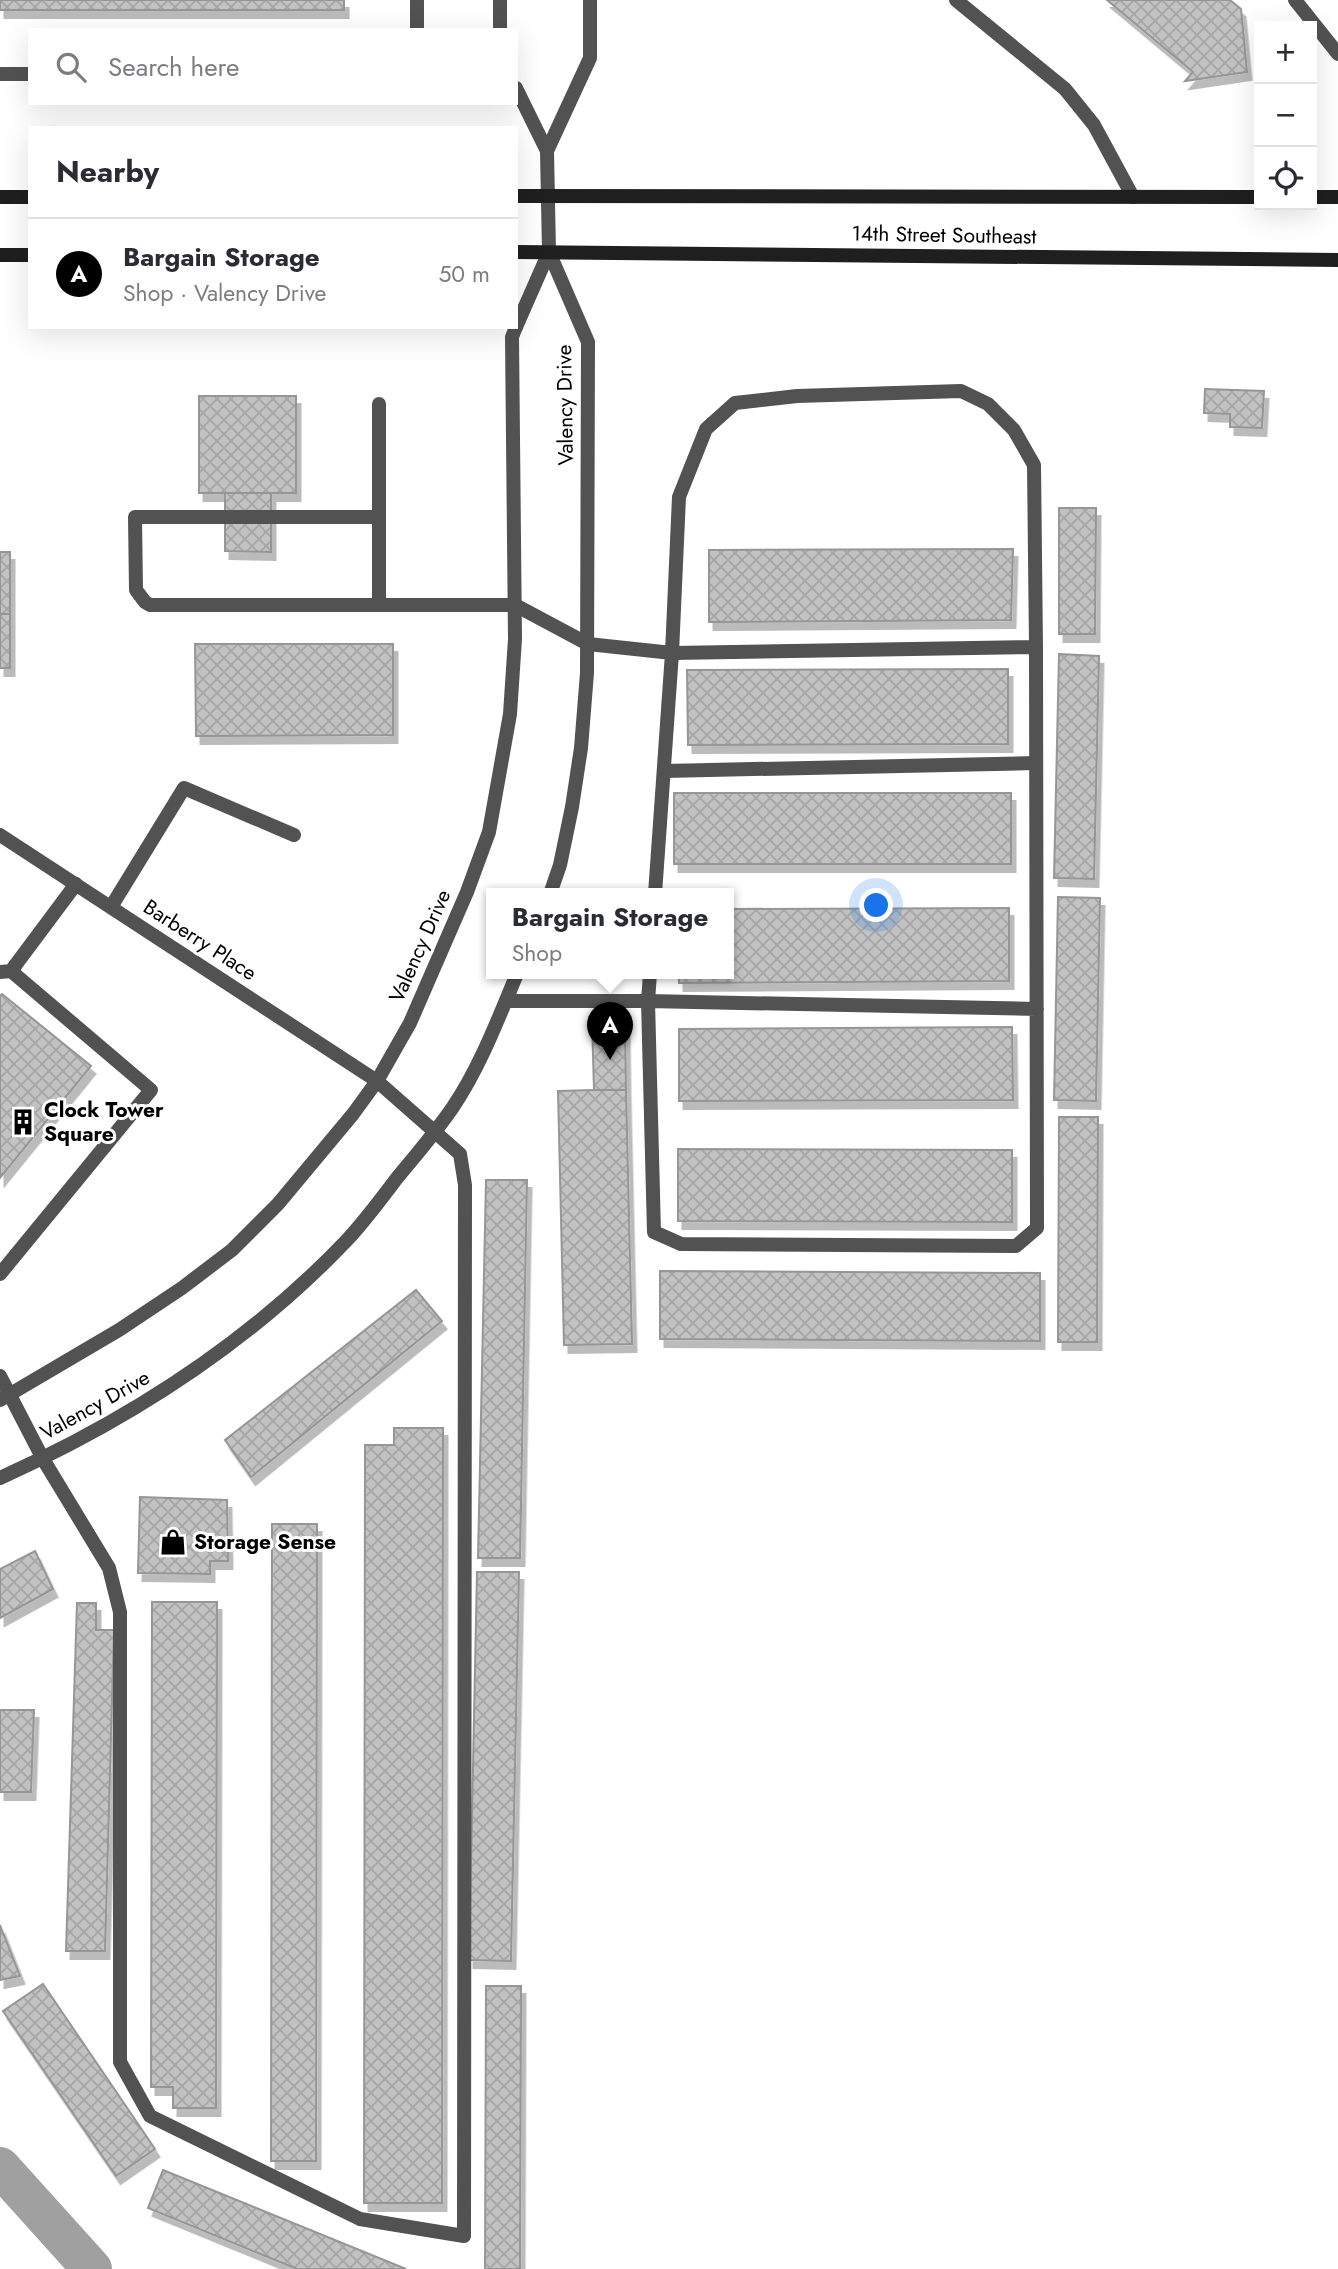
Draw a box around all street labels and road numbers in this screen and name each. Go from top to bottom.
street label: 14th Street Southeast [851,218,1037,252]
street label: Valency Drive [549,344,581,466]
street label: Valency Drive [382,885,458,1007]
street label: Barberry Place [137,892,263,988]
street label: Valency Drive [35,1363,155,1447]

